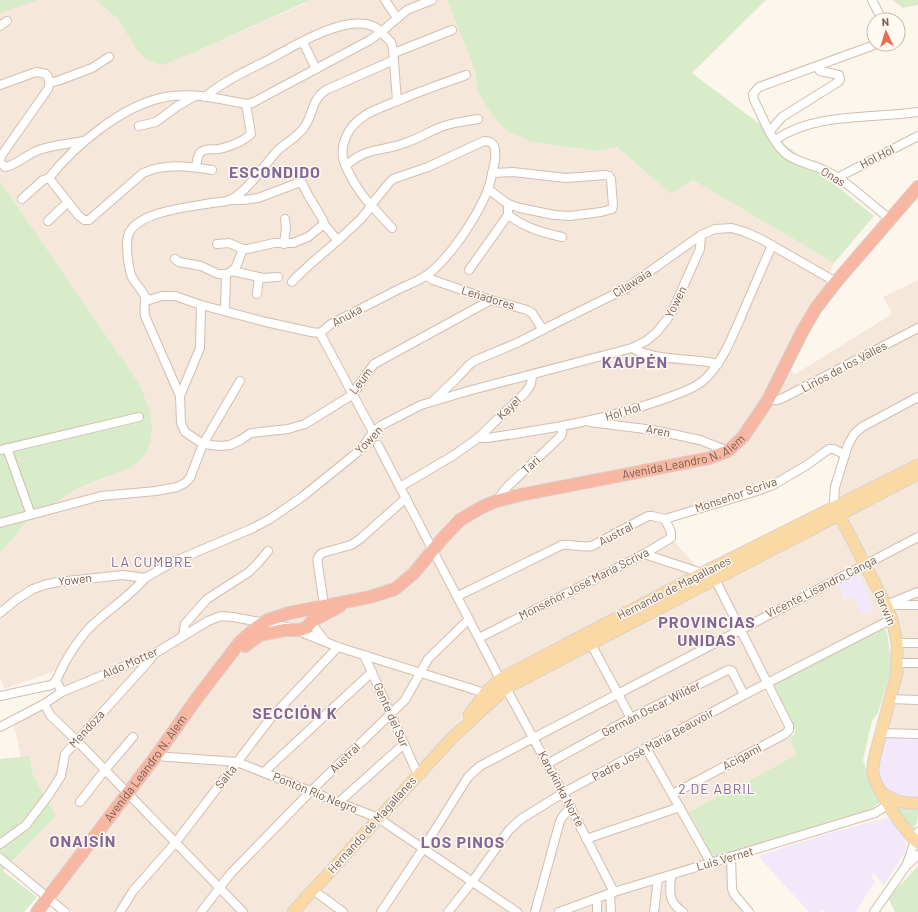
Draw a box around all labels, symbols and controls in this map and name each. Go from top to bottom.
north arrow [866,12,906,52]
text: N [881,15,889,28]
street label: Hol Hol [857,142,896,171]
district label: ESCONDIDO [229,162,321,181]
street label: Onas [819,163,848,189]
street label: Cilawaia [610,265,653,299]
street label: Leñadores [460,282,517,312]
street label: Yowen [661,283,689,320]
street label: Anuka [329,301,364,329]
street label: Lirios de los Valles [798,338,889,395]
district label: KAUPÉN [602,352,668,371]
street label: Leum [346,364,375,396]
street label: Kayel [493,393,523,422]
street label: Hol Hol [603,399,642,423]
street label: Aren [645,421,672,439]
street label: Yowen [352,422,385,456]
street label: Avenida Leandro N. Alem [621,431,747,481]
street label: Tari [518,452,542,476]
street label: Monseñor Scriva [693,473,779,515]
street label: Austral [596,518,635,548]
street label: Monseñor José María Scriva [516,544,651,622]
street label: Hernando de Magallanes [614,552,733,622]
street label: Vicente Lisandro Canga [763,552,878,620]
district label: LA CUMBRE [111,553,193,570]
street label: Yowen [57,570,92,588]
street label: Darwin [872,588,899,627]
district label: PROVINCIAS UNIDAS [658,612,756,649]
street label: Aldo Motter [99,643,160,681]
street label: Germán Oscar Wilder [599,677,703,739]
street label: Gente del Sur [371,680,413,750]
district label: SECCIÓN K [252,703,338,722]
street label: Padre José María Beauvoir [589,705,716,783]
street label: Mendoza [66,707,107,750]
street label: Avenida Leandro N. Alem [101,712,189,824]
street label: Austral [326,739,363,775]
street label: Acigami [720,740,763,772]
street label: Karukinka Norte [536,748,588,829]
street label: Salta [212,762,239,791]
street label: Pontón Río Negro [271,769,360,815]
street label: Hernando de Magallanes [324,773,419,876]
district label: 2 DE ABRIL [678,780,756,797]
district label: ONAISÍN [50,831,116,850]
district label: LOS PINOS [421,832,505,851]
street label: Luis Vernet [695,843,755,873]

